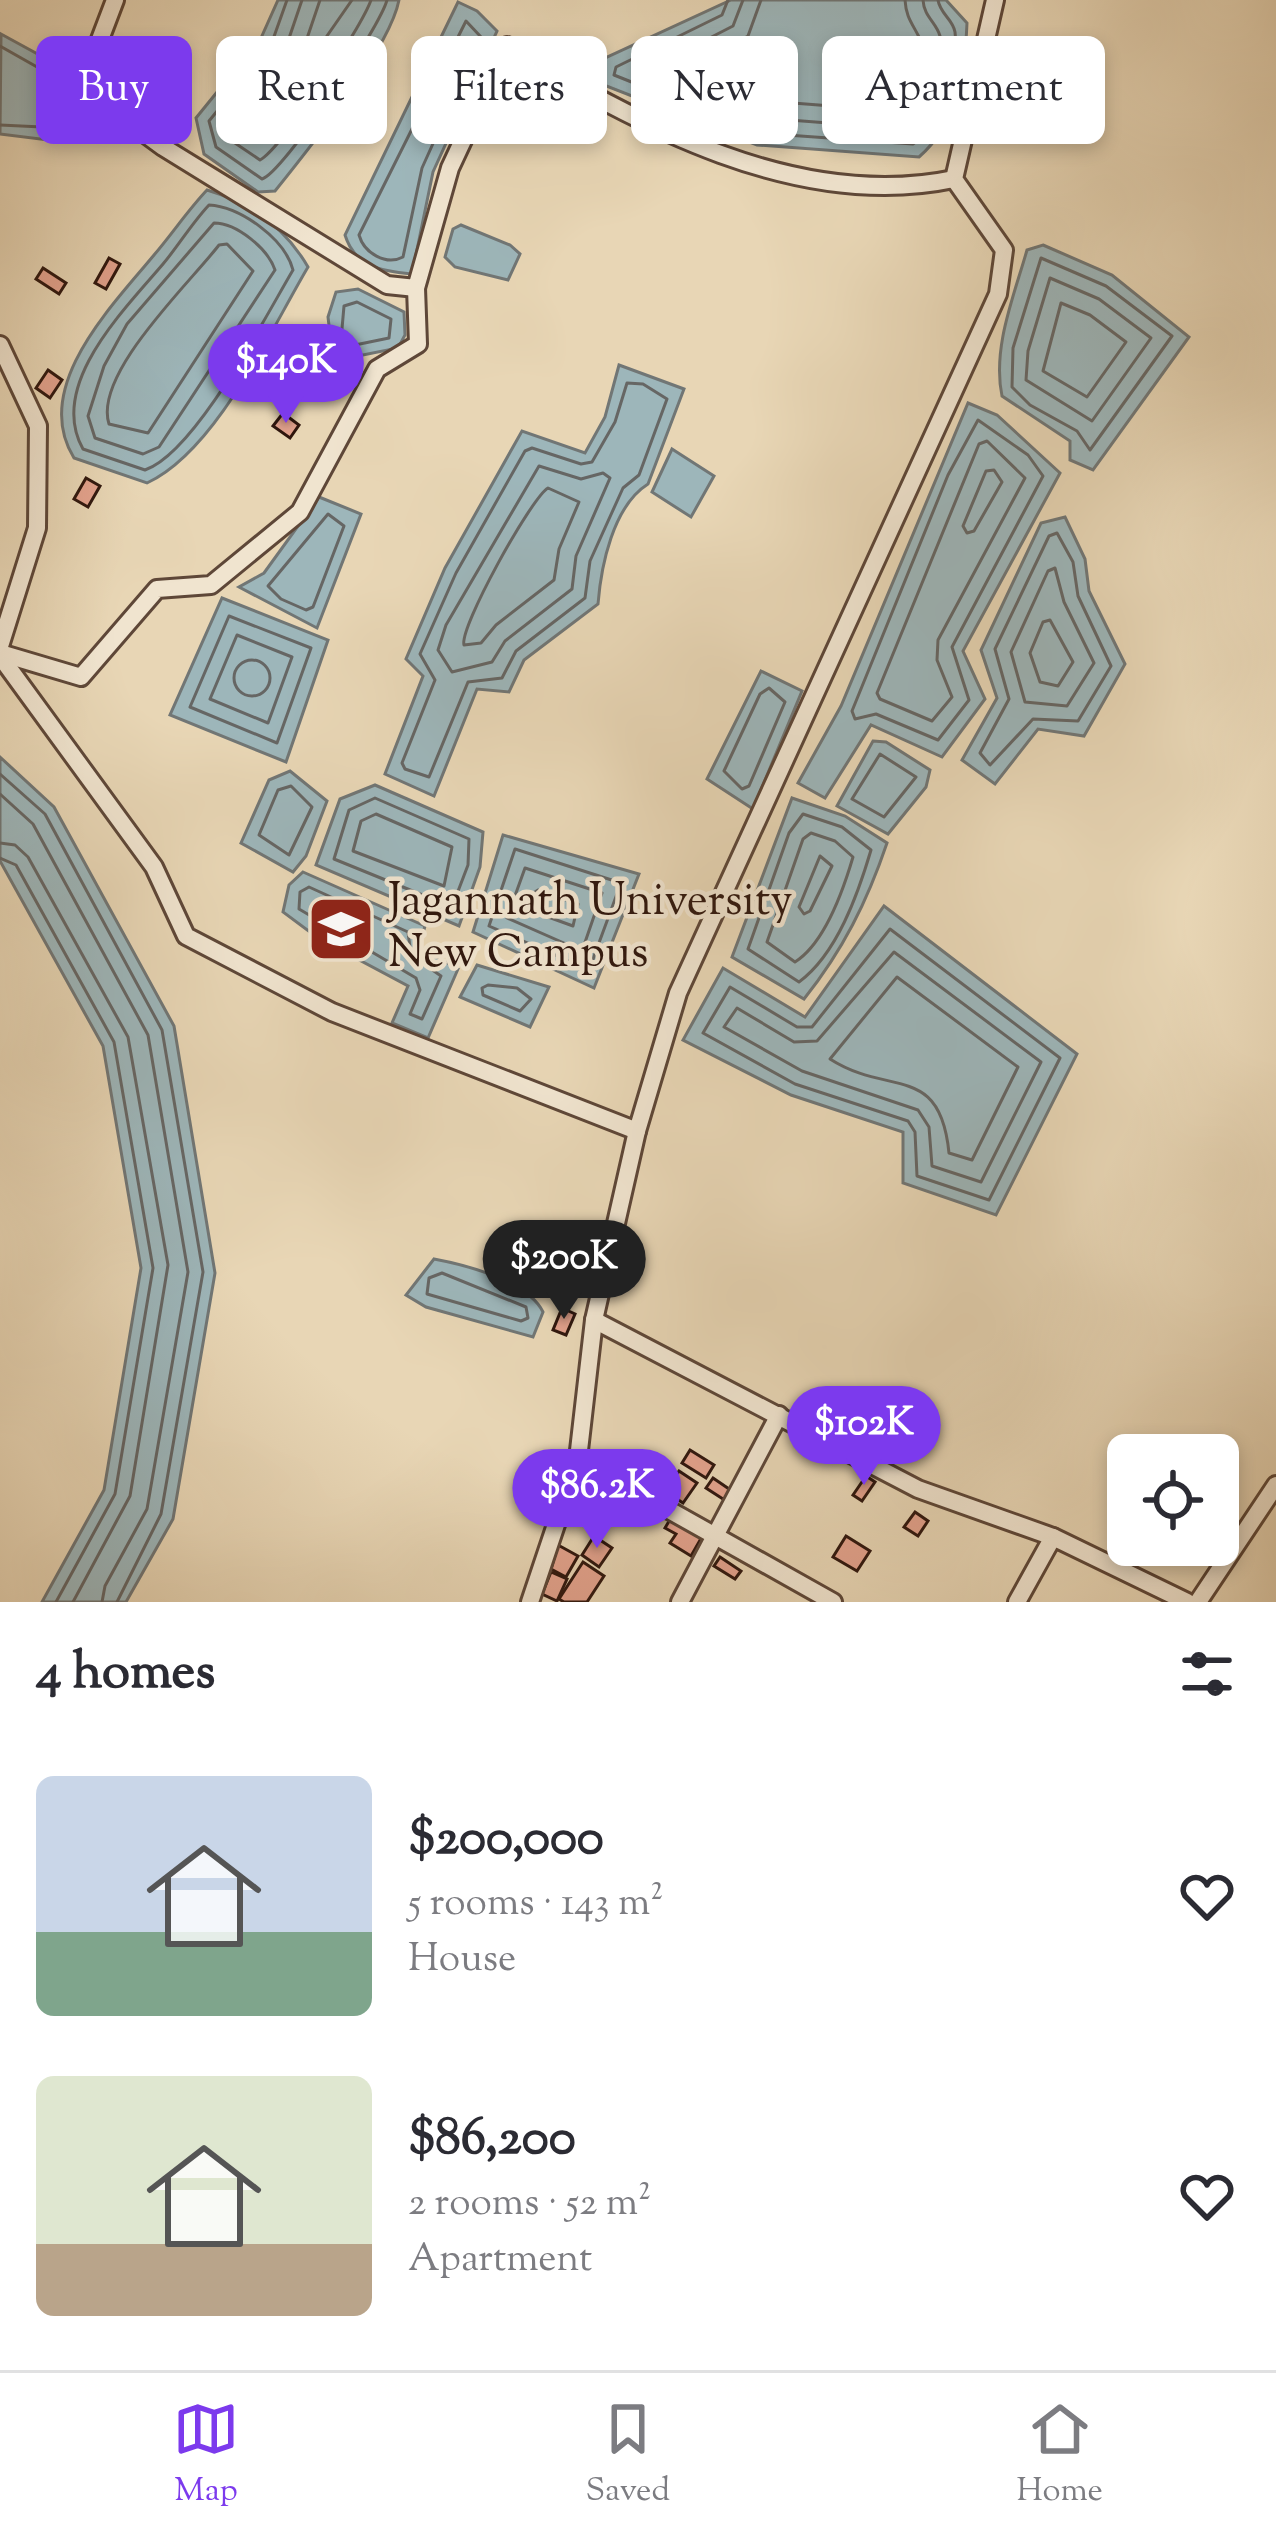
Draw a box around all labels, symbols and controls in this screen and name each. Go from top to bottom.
chip: Buy [36,36,192,144]
chip: Rent [216,36,387,144]
chip: Filters [411,36,607,144]
chip: New [631,36,798,144]
chip: Apartment [822,36,1105,144]
pin: $140K [202,324,370,426]
text: $140K [235,335,337,391]
place label: Jagannath University New Campus [385,871,793,988]
school or university icon: Jagannath University New Campus [306,894,376,964]
pin: $200K [480,1220,648,1322]
text: $200K [510,1231,618,1287]
pin: $102K [780,1386,948,1488]
text: $102K [814,1397,914,1453]
map controls [1107,1434,1239,1566]
button: locate [1107,1434,1239,1566]
pin: $86.2K [499,1449,695,1551]
text: $86.2K [539,1460,655,1516]
text: 4 homes [36,1638,215,1711]
icon: filters [1174,1641,1240,1707]
text: $200,000 [408,1804,604,1877]
icon: home [132,1824,276,1968]
icon: heart [1174,1863,1240,1929]
text: 5 rooms · 143 m² [408,1877,663,1933]
text: House [408,1933,516,1989]
text: $86,200 [408,2104,576,2177]
icon: home [132,2124,276,2268]
icon: heart [1174,2163,1240,2229]
text: 2 rooms · 52 m² [408,2177,651,2233]
text: Apartment [408,2233,592,2289]
tab: Map [173,2396,239,2516]
tab: Saved [585,2396,670,2516]
tab: Home [1016,2396,1103,2516]

